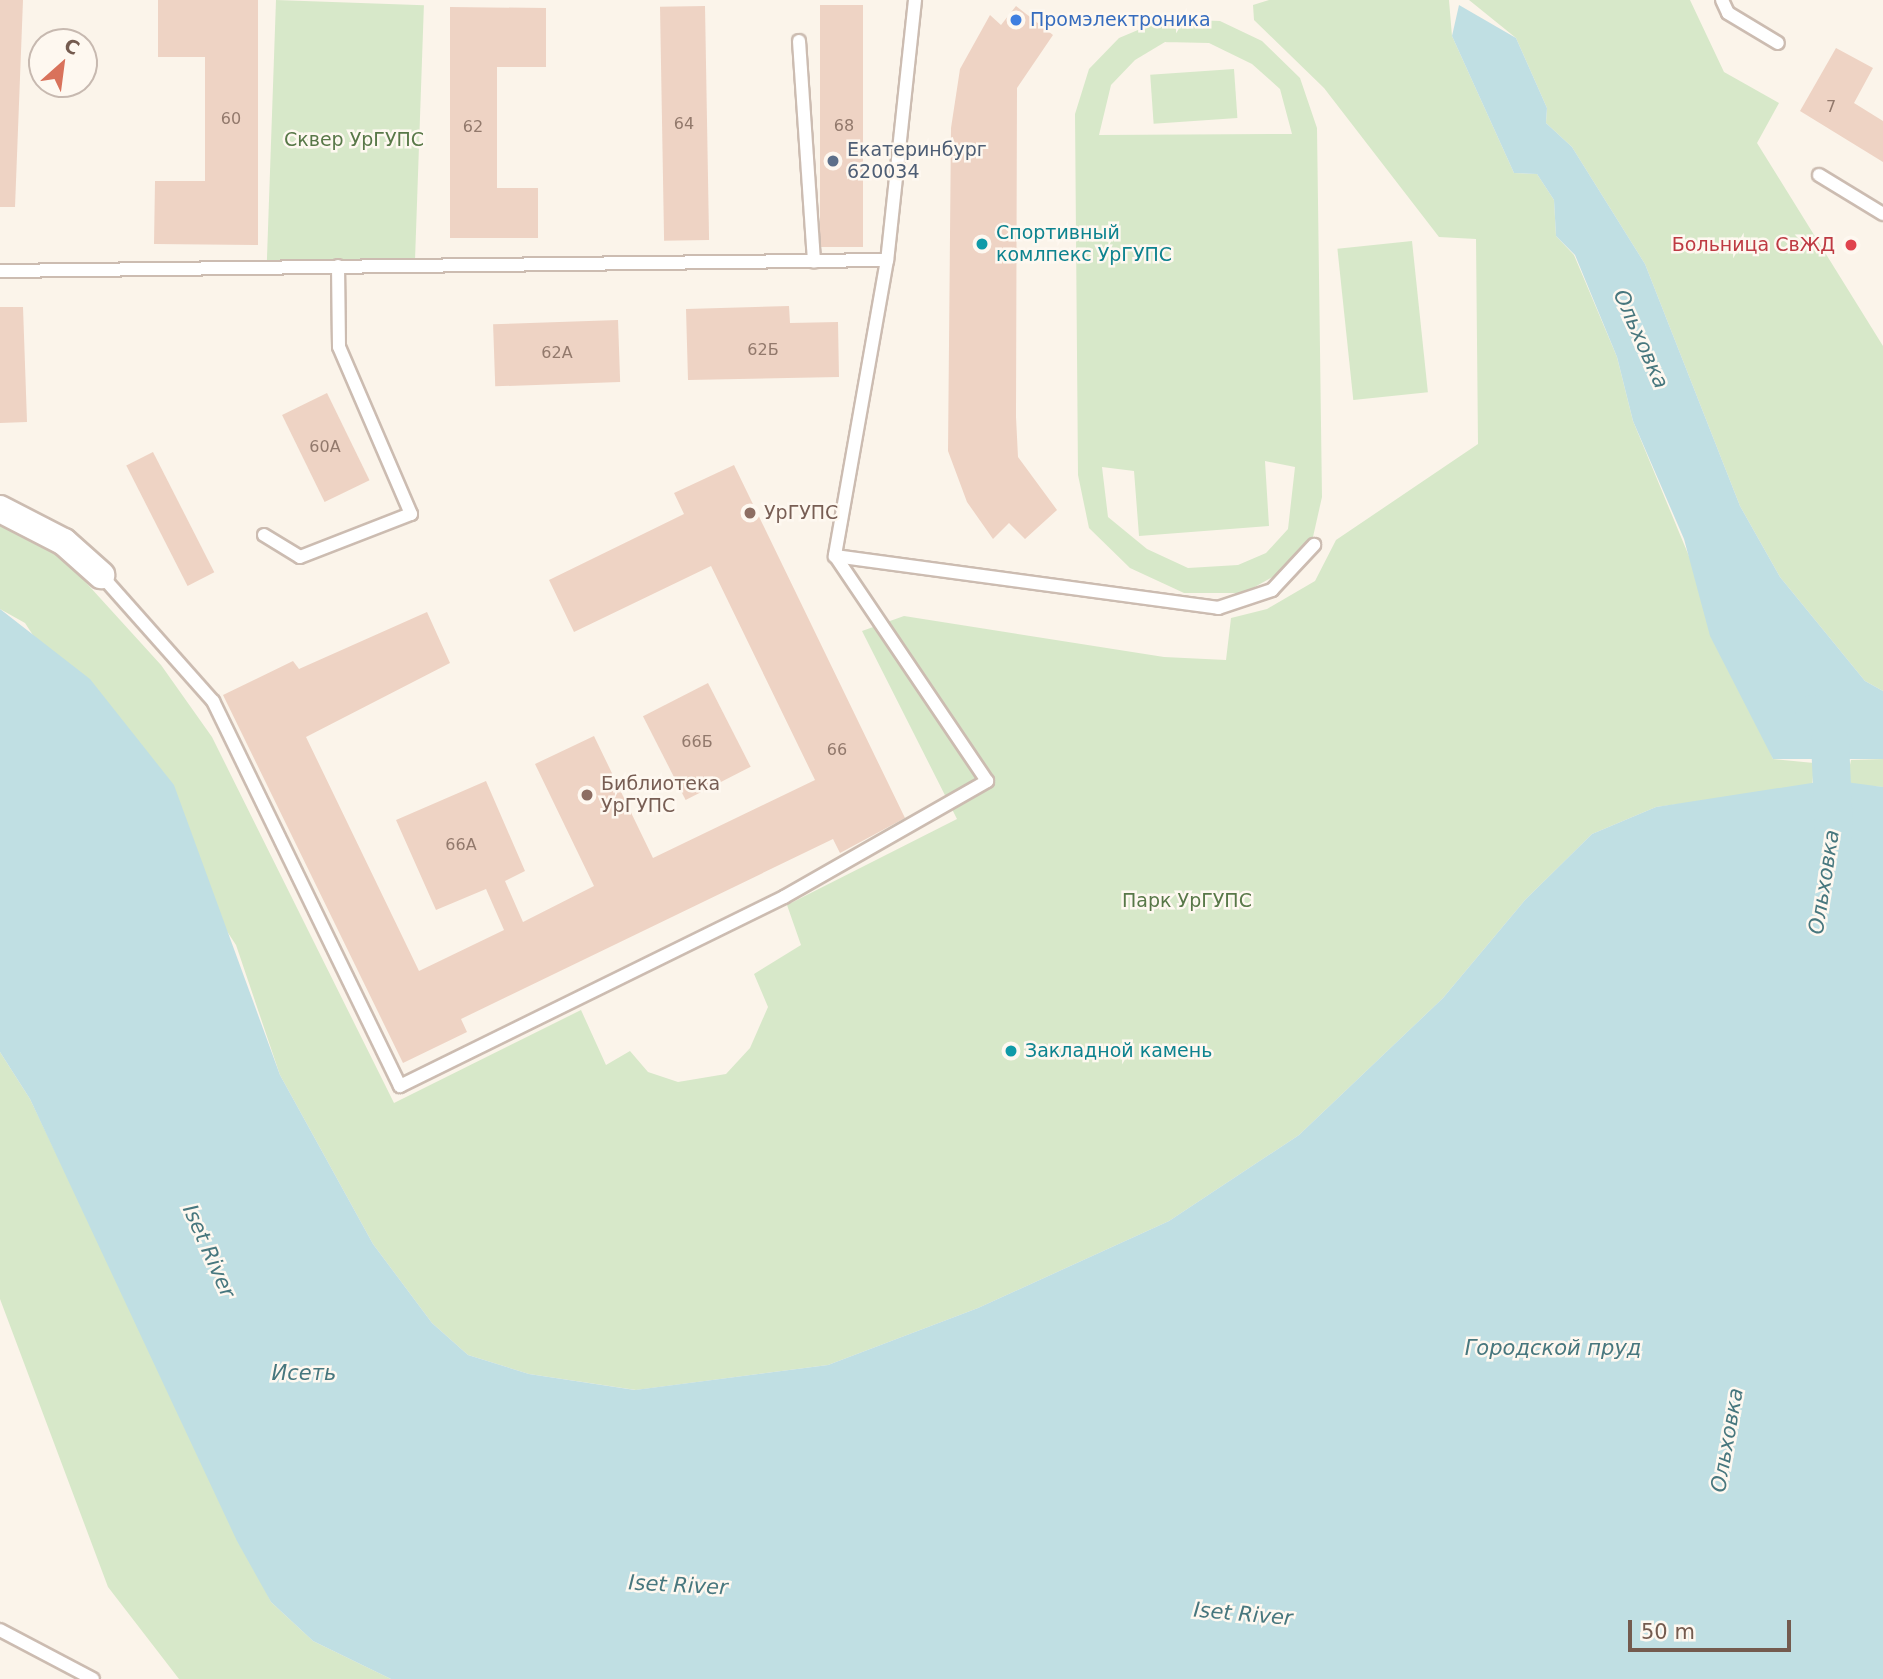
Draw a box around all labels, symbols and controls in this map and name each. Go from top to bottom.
place label: Промэлектроника [1030,9,1211,31]
marker: Промэлектроника [1008,12,1024,28]
north arrow [28,28,98,98]
text: С [61,33,83,59]
house number: 7 [1826,97,1836,117]
house number: 60 [221,109,241,129]
house number: 64 [674,114,694,134]
house number: 68 [834,116,854,136]
house number: 62 [463,117,483,137]
park label: Сквер УрГУПС [284,129,424,151]
place label: Екатеринбург 620034 [847,139,987,183]
marker: Екатеринбург 620034 [825,153,841,169]
place label: Спортивный комлпекс УрГУПС [996,222,1172,266]
place label: Больница СвЖД [1672,234,1835,256]
marker: Больница СвЖД [1841,235,1861,255]
marker: Спортивный комлпекс УрГУПС [974,236,990,252]
water label: Ольховка [1608,286,1674,392]
house number: 62Б [747,340,779,360]
house number: 62А [541,343,573,363]
house number: 60А [309,437,341,457]
place label: УрГУПС [764,502,838,524]
marker: УрГУПС [742,505,758,521]
house number: 66Б [681,732,713,752]
house number: 66 [827,740,847,760]
place label: Библиотека УрГУПС [601,773,720,817]
marker: Библиотека УрГУПС [579,787,595,803]
water label: Ольховка [1803,828,1845,936]
house number: 66А [445,835,477,855]
park label: Парк УрГУПС [1122,890,1252,912]
place label: Закладной камень [1025,1040,1212,1062]
marker: Закладной камень [1003,1043,1019,1059]
water label: Iset River [177,1200,241,1302]
water label: Городской пруд [1465,1335,1641,1361]
water label: Исеть [272,1360,336,1386]
water label: Ольховка [1705,1386,1749,1494]
water label: Iset River [628,1570,728,1600]
water label: Iset River [1192,1597,1294,1631]
scale bar [1631,1606,1794,1650]
text: 50 m [1641,1620,1695,1644]

